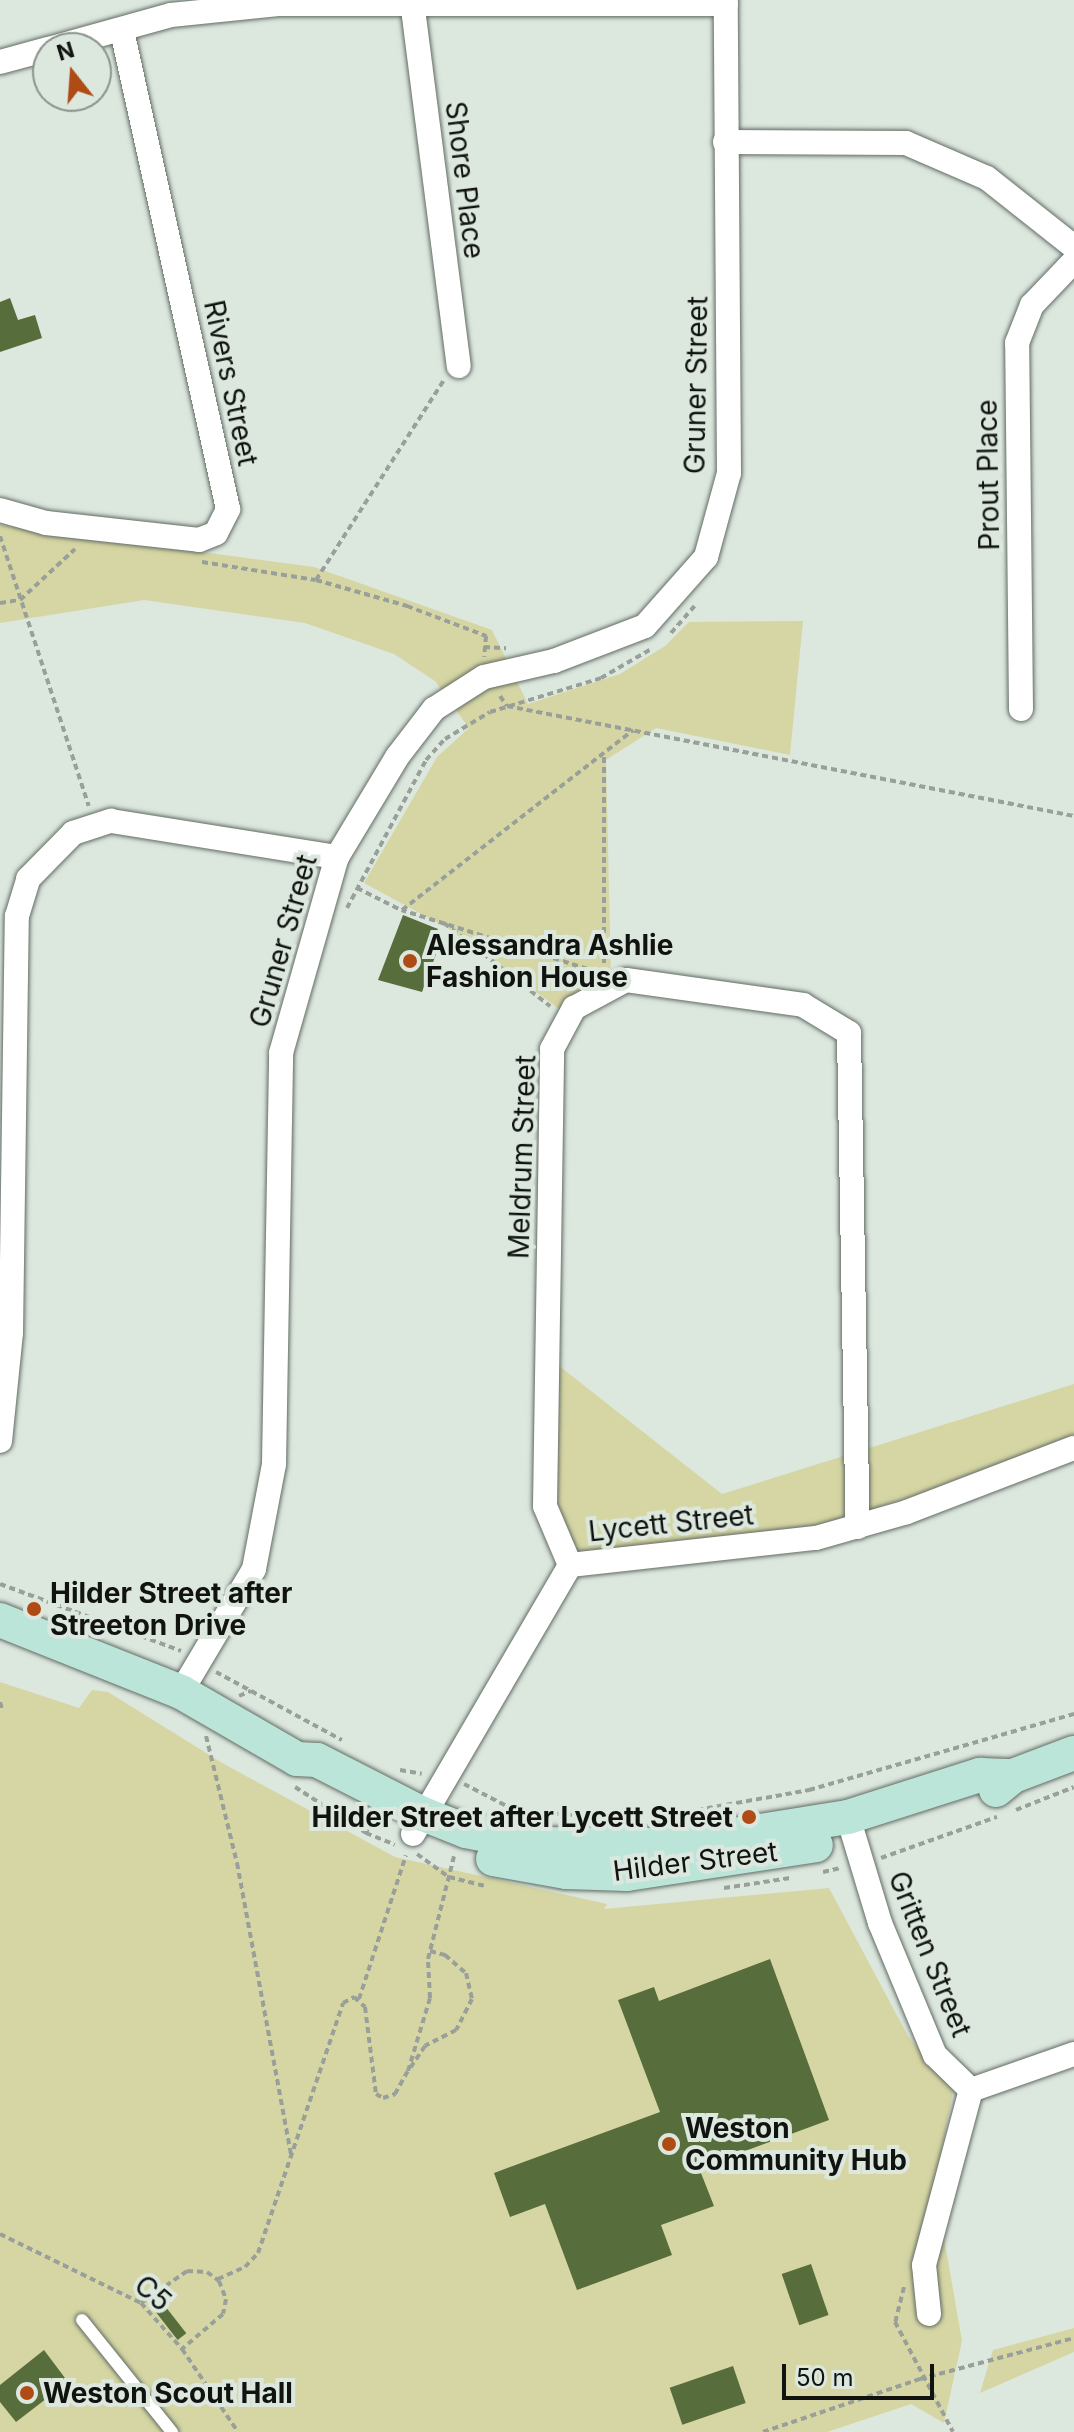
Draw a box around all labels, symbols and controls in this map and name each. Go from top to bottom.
north arrow [32,32,112,112]
text: N [54,36,77,66]
street label: Shore Place [439,99,491,261]
street label: Gruner Street [678,296,714,474]
street label: Rivers Street [197,297,265,469]
street label: Prout Place [970,399,1006,551]
street label: Gruner Street [242,851,324,1031]
place label: Alessandra Ashlie Fashion House [426,928,673,994]
marker: Alessandra Ashlie Fashion House [401,952,419,970]
street label: Meldrum Street [502,1054,542,1260]
street label: Lycett Street [587,1498,755,1548]
place label: Hilder Street after Streeton Drive [50,1576,292,1642]
marker: Hilder Street after Streeton Drive [25,1600,43,1618]
place label: Hilder Street after Lycett Street [311,1800,733,1834]
marker: Hilder Street after Lycett Street [740,1808,758,1826]
street label: Hilder Street [611,1834,779,1888]
street label: Gritten Street [882,1866,978,2042]
place label: Weston Community Hub [685,2111,907,2177]
marker: Weston Community Hub [660,2135,678,2153]
street label: C5 [128,2268,178,2318]
scale bar [786,2348,938,2398]
text: 50 m [796,2363,854,2392]
place label: Weston Scout Hall [43,2376,293,2410]
marker: Weston Scout Hall [18,2384,36,2402]

